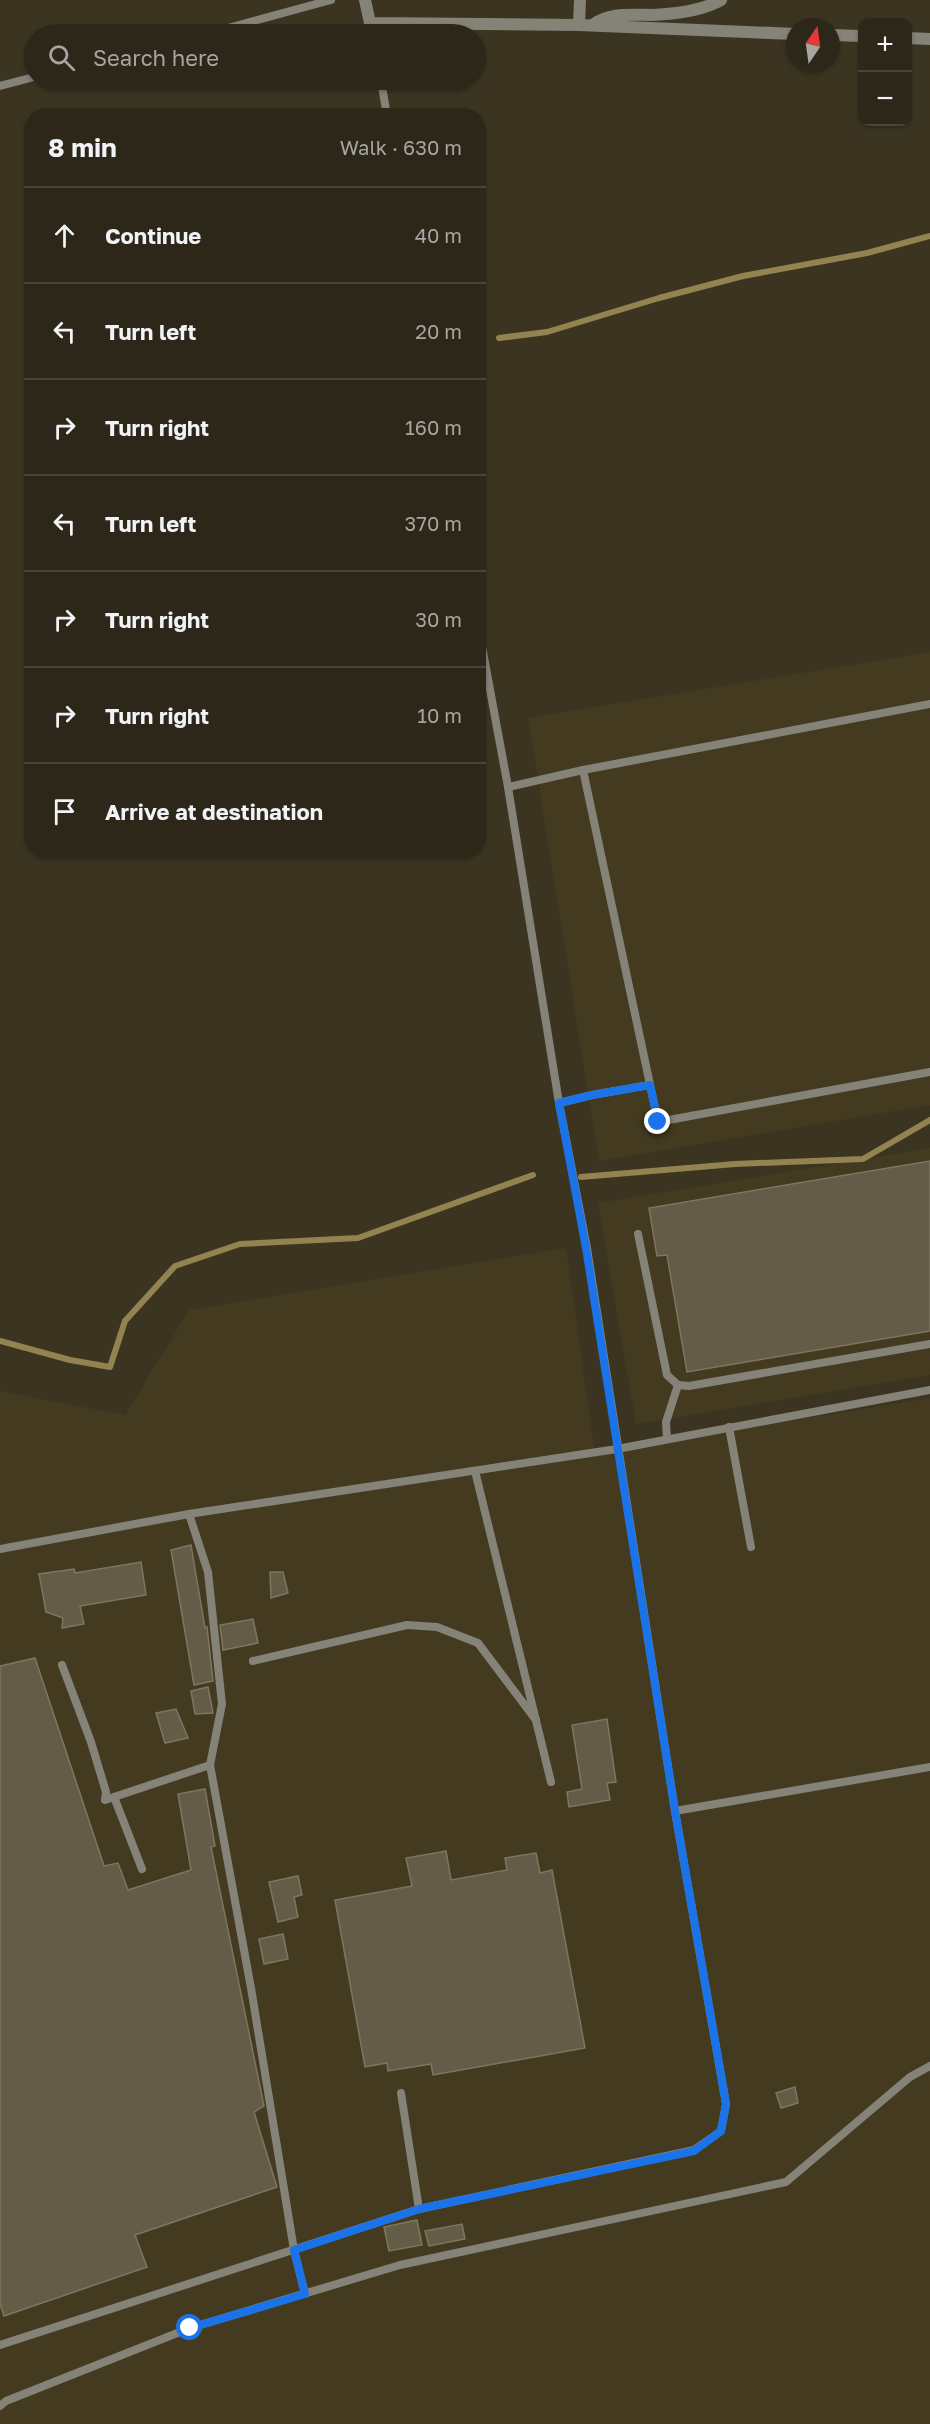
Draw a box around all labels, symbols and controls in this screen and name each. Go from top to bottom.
north arrow [786,18,840,72]
map controls [858,18,912,126]
button: + [858,18,912,72]
search box [24,24,486,90]
icon: search [45,41,78,74]
text: Search here [93,44,219,71]
button: − [858,72,912,126]
text: 8 min [48,132,117,163]
text: Walk · 630 m [340,135,462,159]
icon: ahead [48,219,81,252]
text: Continue [105,222,201,249]
text: 40 m [415,223,462,247]
icon: left [48,315,81,348]
text: Turn left [105,318,196,345]
text: 20 m [415,319,462,343]
icon: right [48,411,81,444]
text: Turn right [105,414,209,441]
text: 160 m [405,415,462,439]
icon: left [48,507,81,540]
text: Turn left [105,510,196,537]
text: 370 m [405,511,462,535]
icon: right [48,603,81,636]
text: Turn right [105,606,209,633]
text: 30 m [415,607,462,631]
icon: right [48,699,81,732]
text: Turn right [105,702,209,729]
text: 10 m [417,703,462,727]
icon: arrive [48,795,81,828]
text: Arrive at destination [105,798,323,825]
route end [644,1108,670,1134]
route start [176,2314,202,2340]

